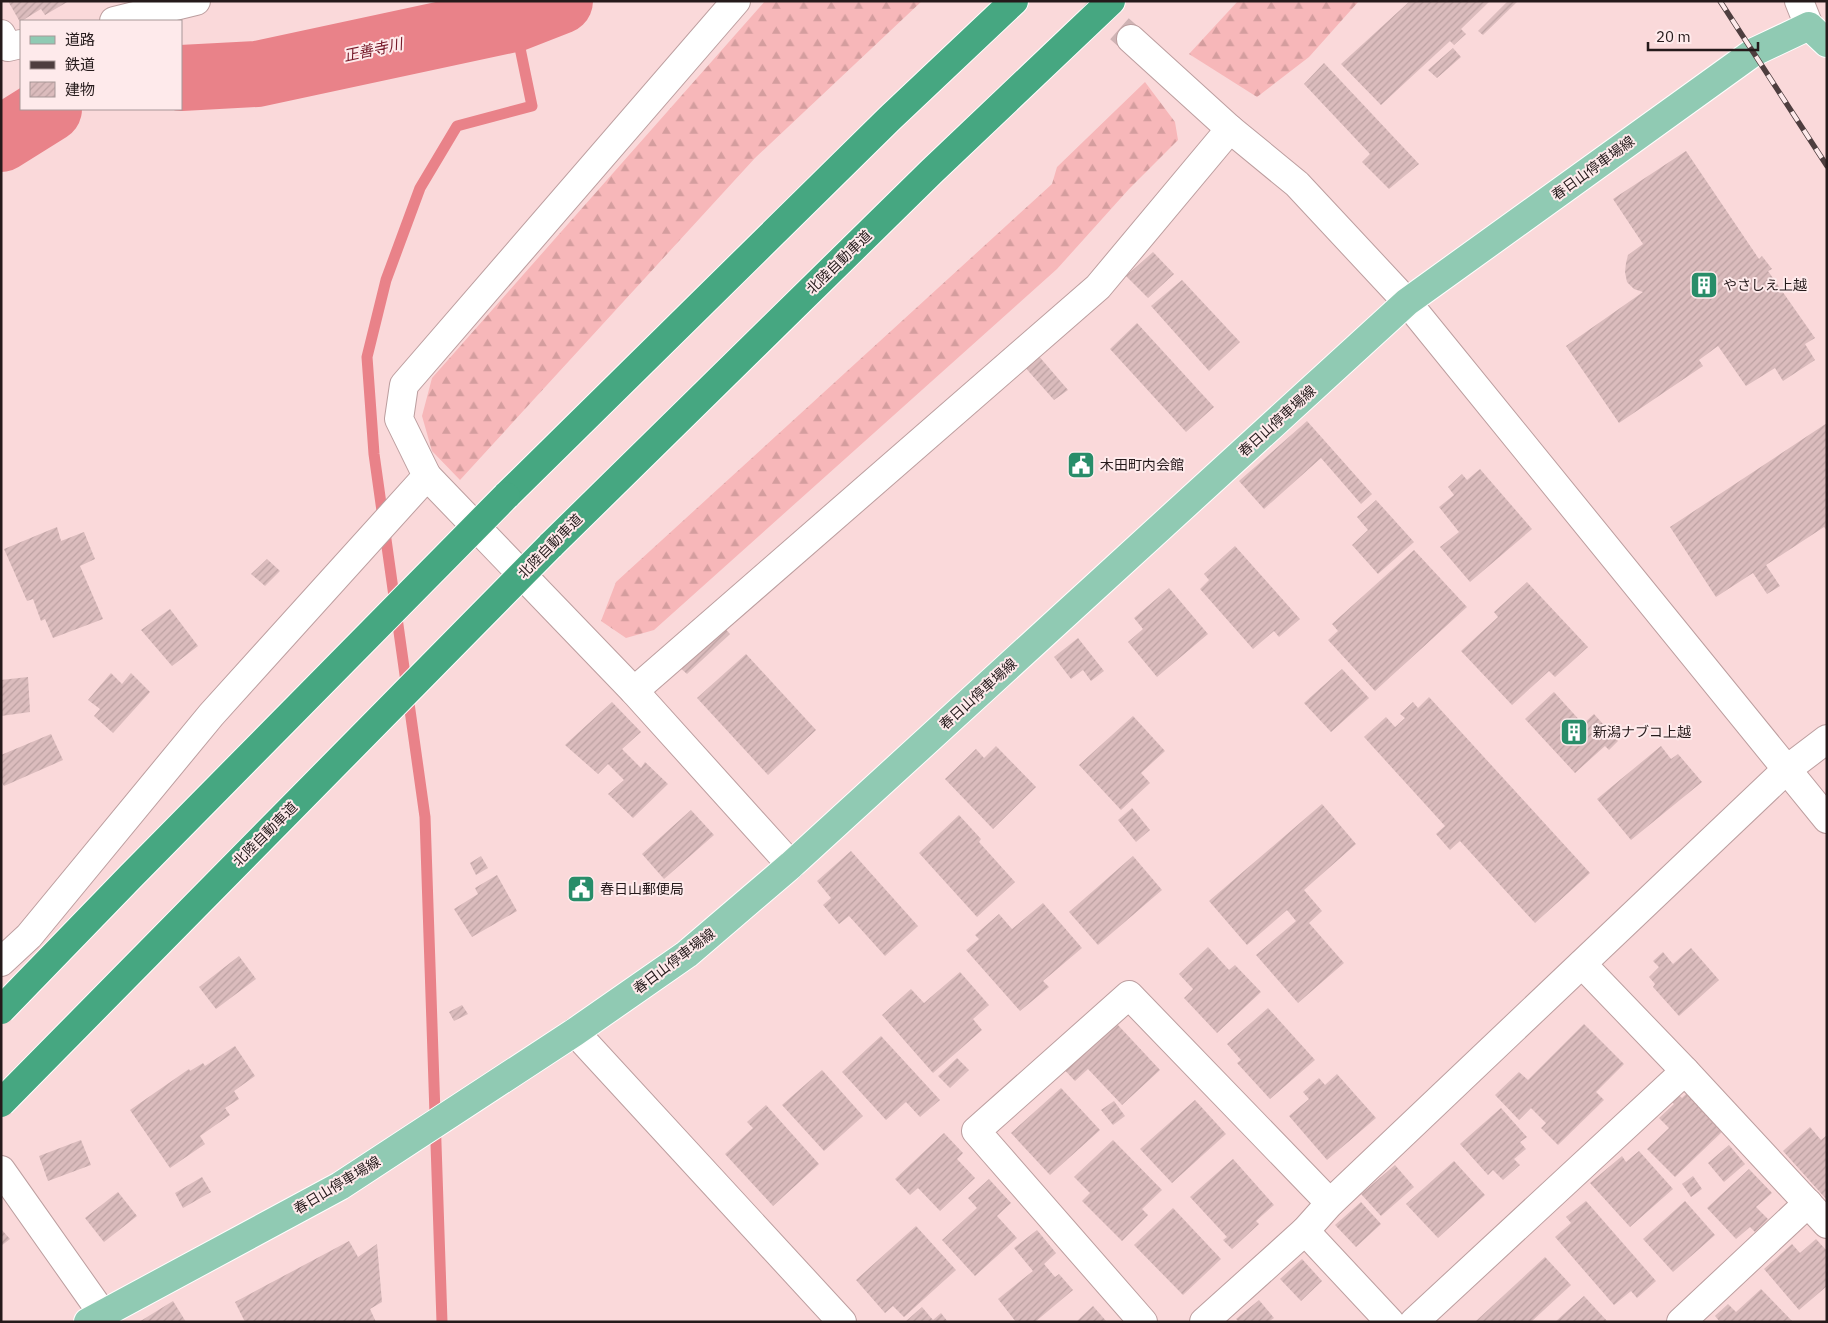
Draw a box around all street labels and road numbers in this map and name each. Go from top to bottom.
street label: 春日山停車場線 [1548,132,1638,204]
street label: 北陸自動車道 [803,226,875,298]
street label: 春日山停車場線 [1235,382,1319,460]
street label: 北陸自動車道 [514,510,586,582]
street label: 春日山停車場線 [936,655,1020,733]
street label: 北陸自動車道 [229,798,301,870]
street label: 春日山停車場線 [629,924,719,998]
street label: 春日山停車場線 [290,1152,384,1218]

